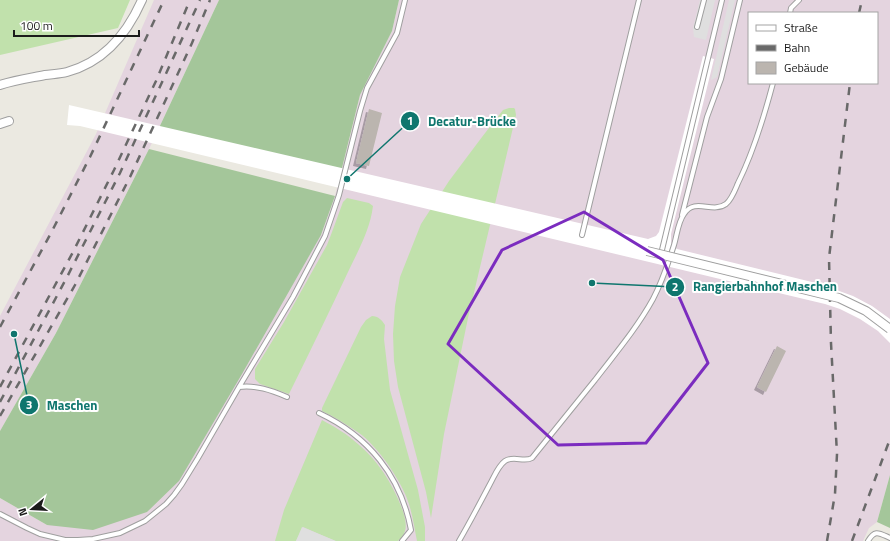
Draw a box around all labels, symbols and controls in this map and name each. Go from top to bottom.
scale bar [14,12,139,38]
legend [748,12,878,84]
text: 100 m [20,16,53,35]
text: Straße [784,18,818,37]
text: Bahn [784,38,810,57]
text: Gebäude [784,58,829,77]
callout: Decatur-Brücke [400,109,524,134]
text: 1 [407,111,413,130]
text: Decatur-Brücke [428,111,516,131]
callout: Rangierbahnhof Maschen [665,274,845,299]
text: Rangierbahnhof Maschen [693,276,837,296]
text: 2 [672,277,678,296]
callout: Maschen [19,393,106,418]
text: 3 [26,395,32,414]
text: Maschen [47,395,97,415]
north arrow [12,489,52,529]
text: N [14,506,31,518]

